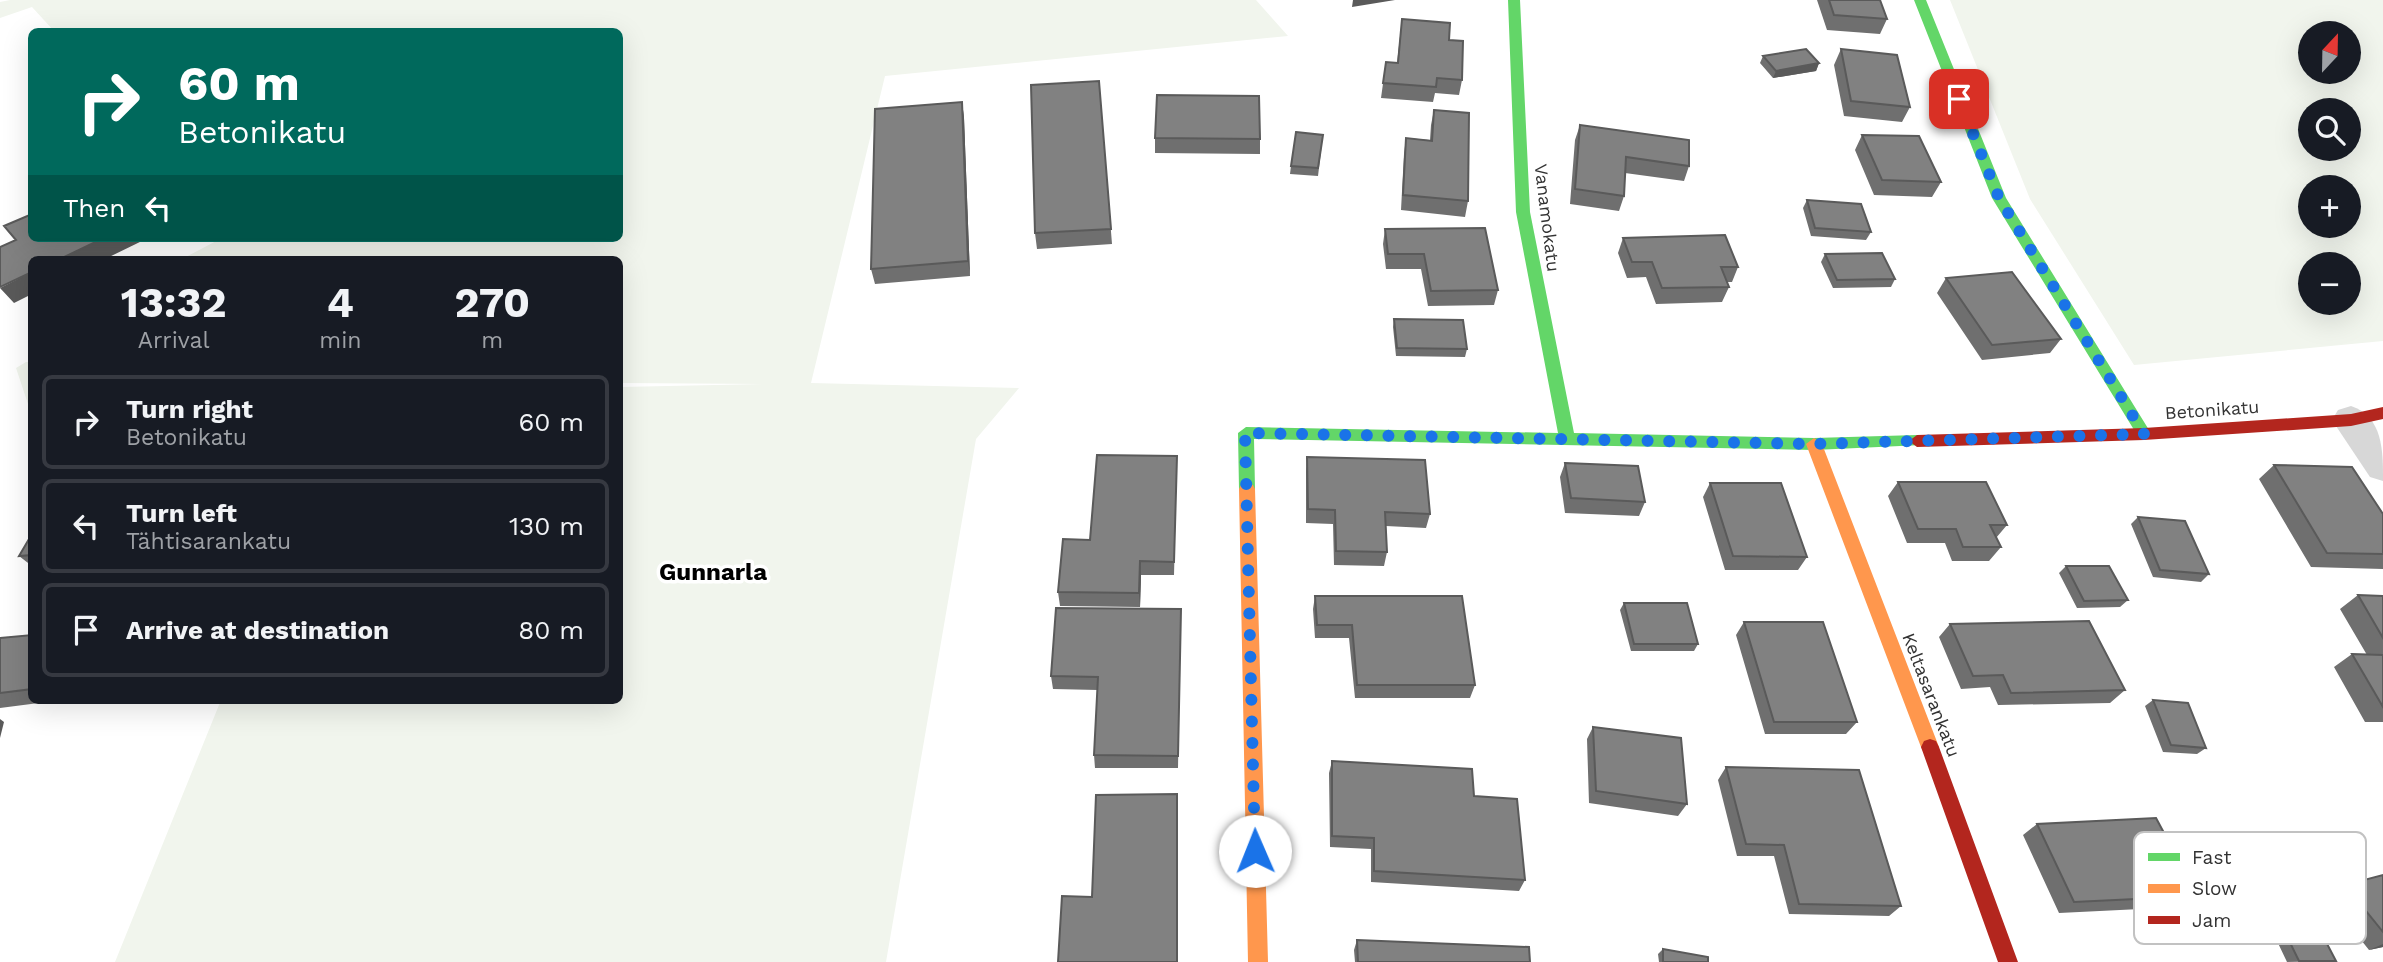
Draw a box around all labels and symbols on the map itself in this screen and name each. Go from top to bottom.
north arrow [2298,21,2361,84]
pin [1929,69,1989,129]
street label: Vanamokatu [1530,163,1565,273]
street label: Betonikatu [2164,396,2260,423]
district label: Gunnarla [659,558,767,586]
street label: Keltasarankatu [1898,630,1965,760]
position arrow [1218,814,1292,888]
legend [2134,832,2366,944]
text: Fast [2192,846,2231,869]
text: Slow [2192,877,2237,900]
text: Jam [2192,909,2231,932]

